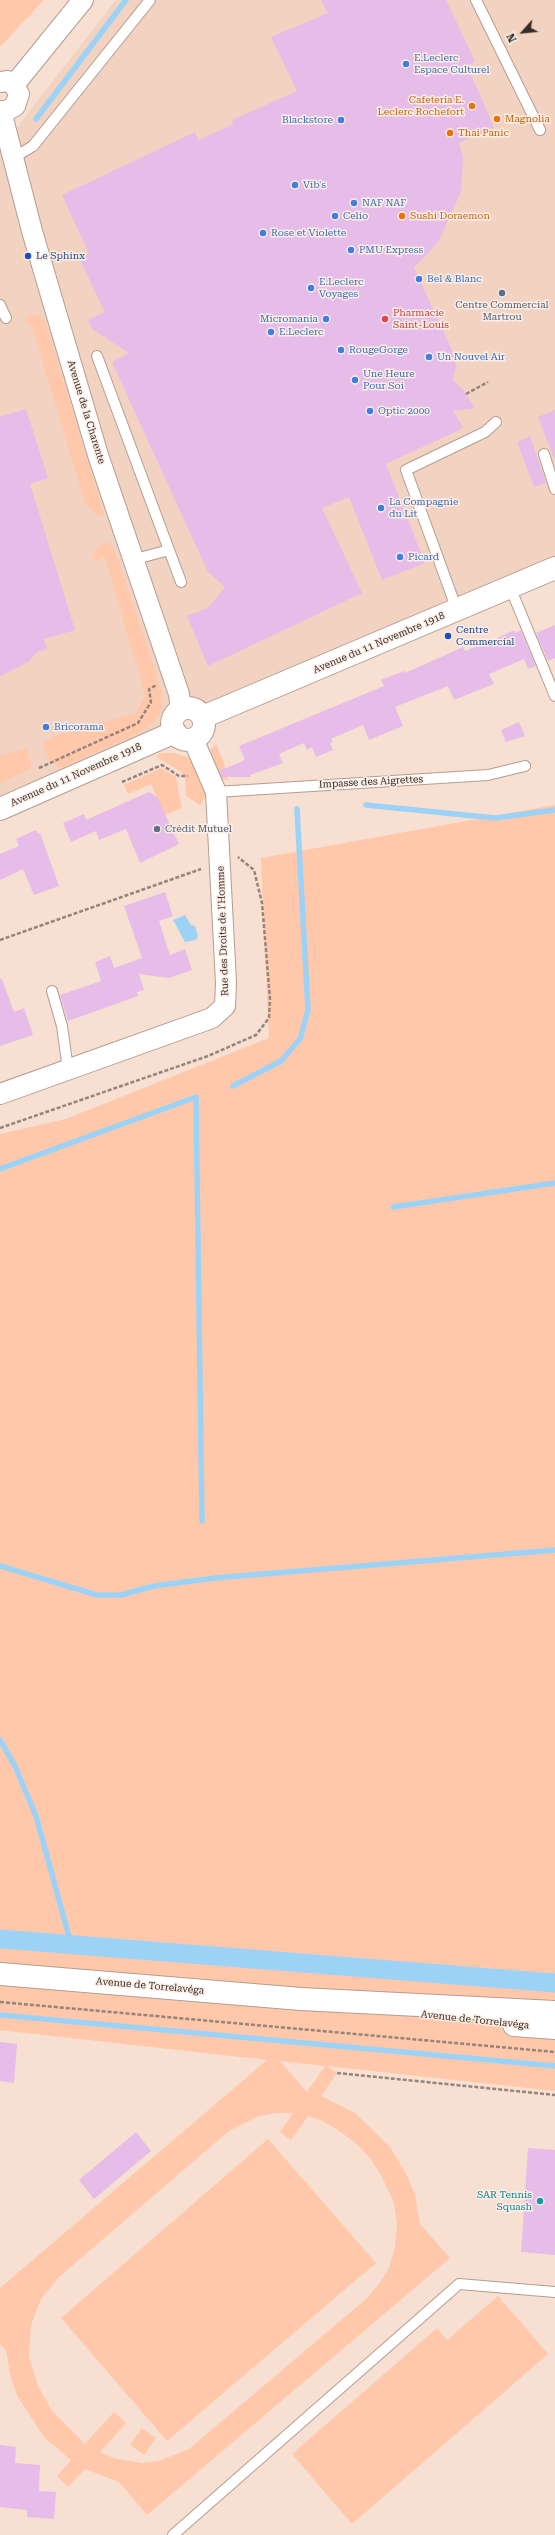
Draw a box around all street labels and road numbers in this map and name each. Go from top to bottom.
street label: Avenue de la Charente [64,359,108,465]
street label: Avenue du 11 Novembre 1918 [311,610,447,676]
street label: Avenue du 11 Novembre 1918 [9,741,143,809]
street label: Impasse des Aigrettes [319,773,423,791]
street label: Rue des Droits de l'Homme [215,866,231,996]
street label: Avenue de Torrelavéga [95,1975,205,1997]
street label: Avenue de Torrelavéga [420,2008,530,2032]

